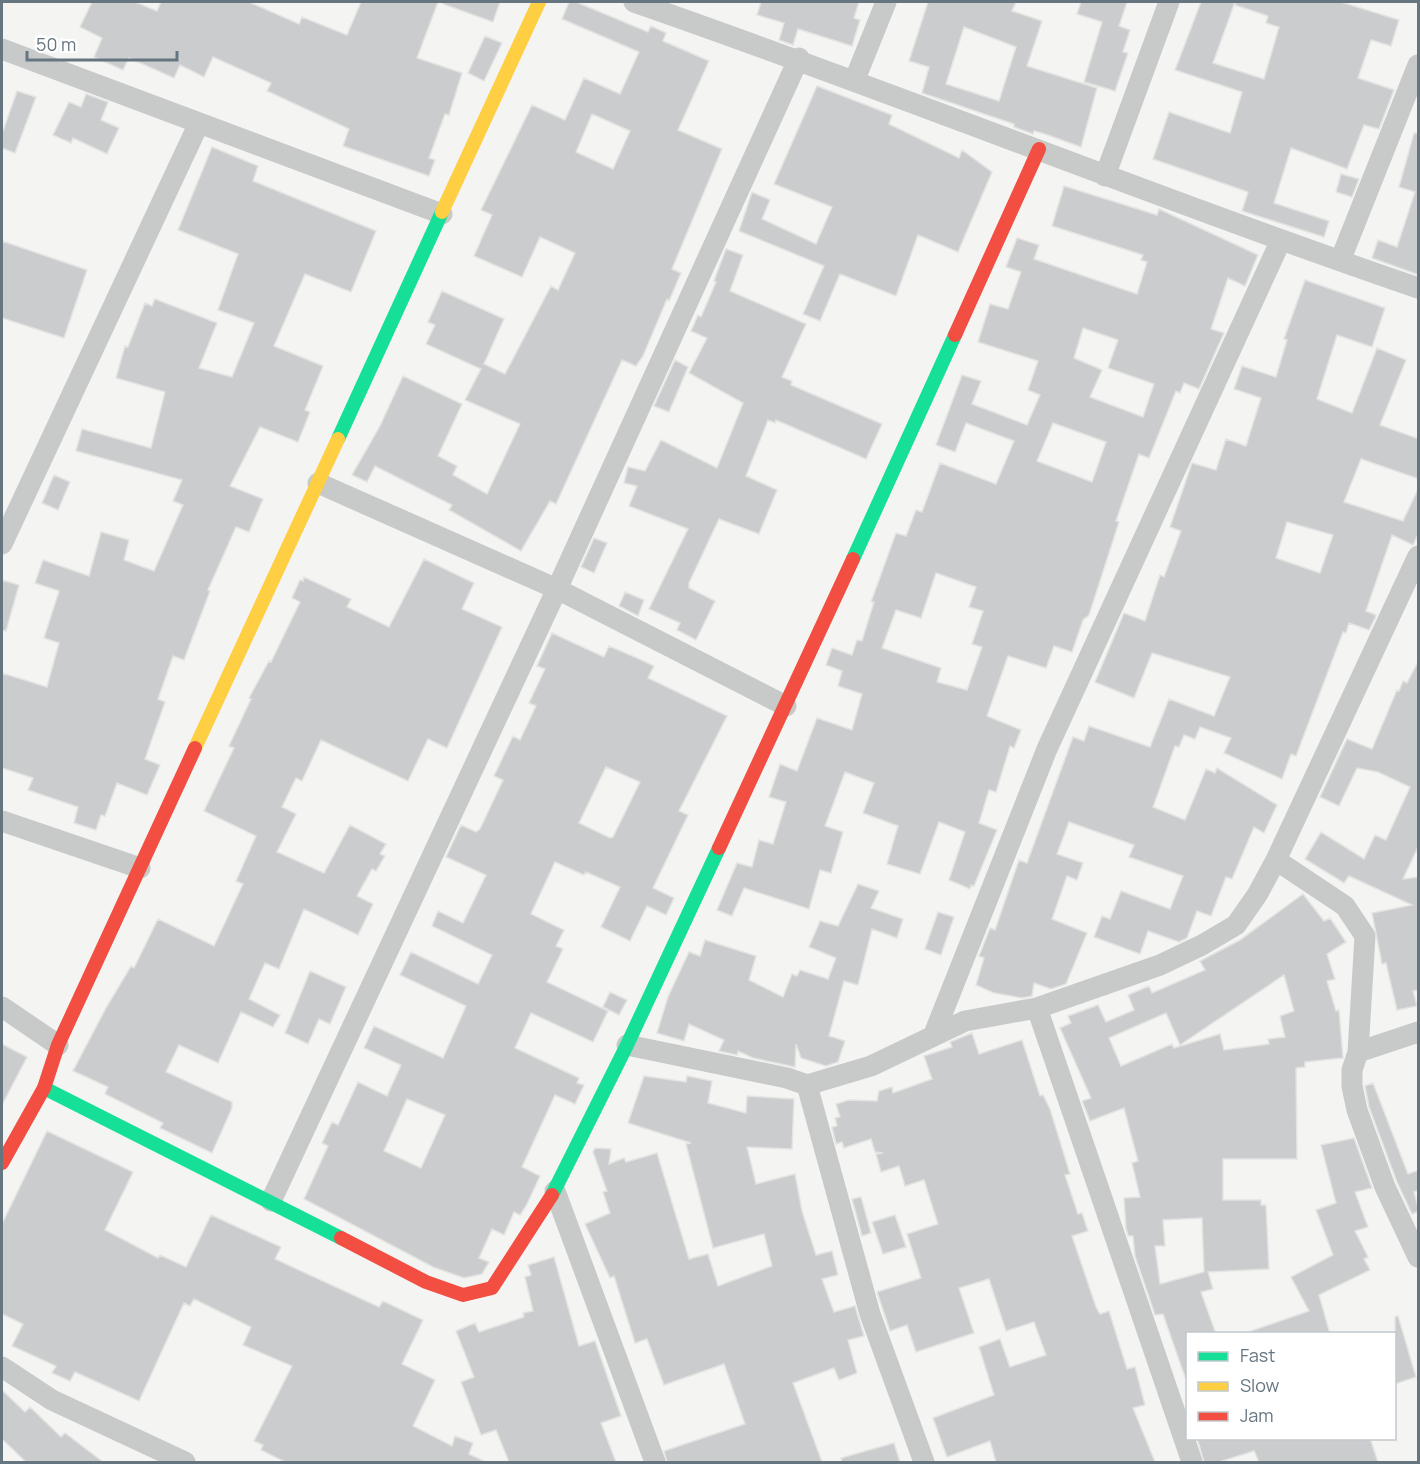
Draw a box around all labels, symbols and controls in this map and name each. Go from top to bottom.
scale bar [27,24,177,62]
text: 50 m [36,32,76,56]
legend [1186,1332,1396,1440]
text: Fast [1240,1343,1275,1367]
text: Slow [1240,1373,1280,1397]
text: Jam [1240,1403,1274,1427]

